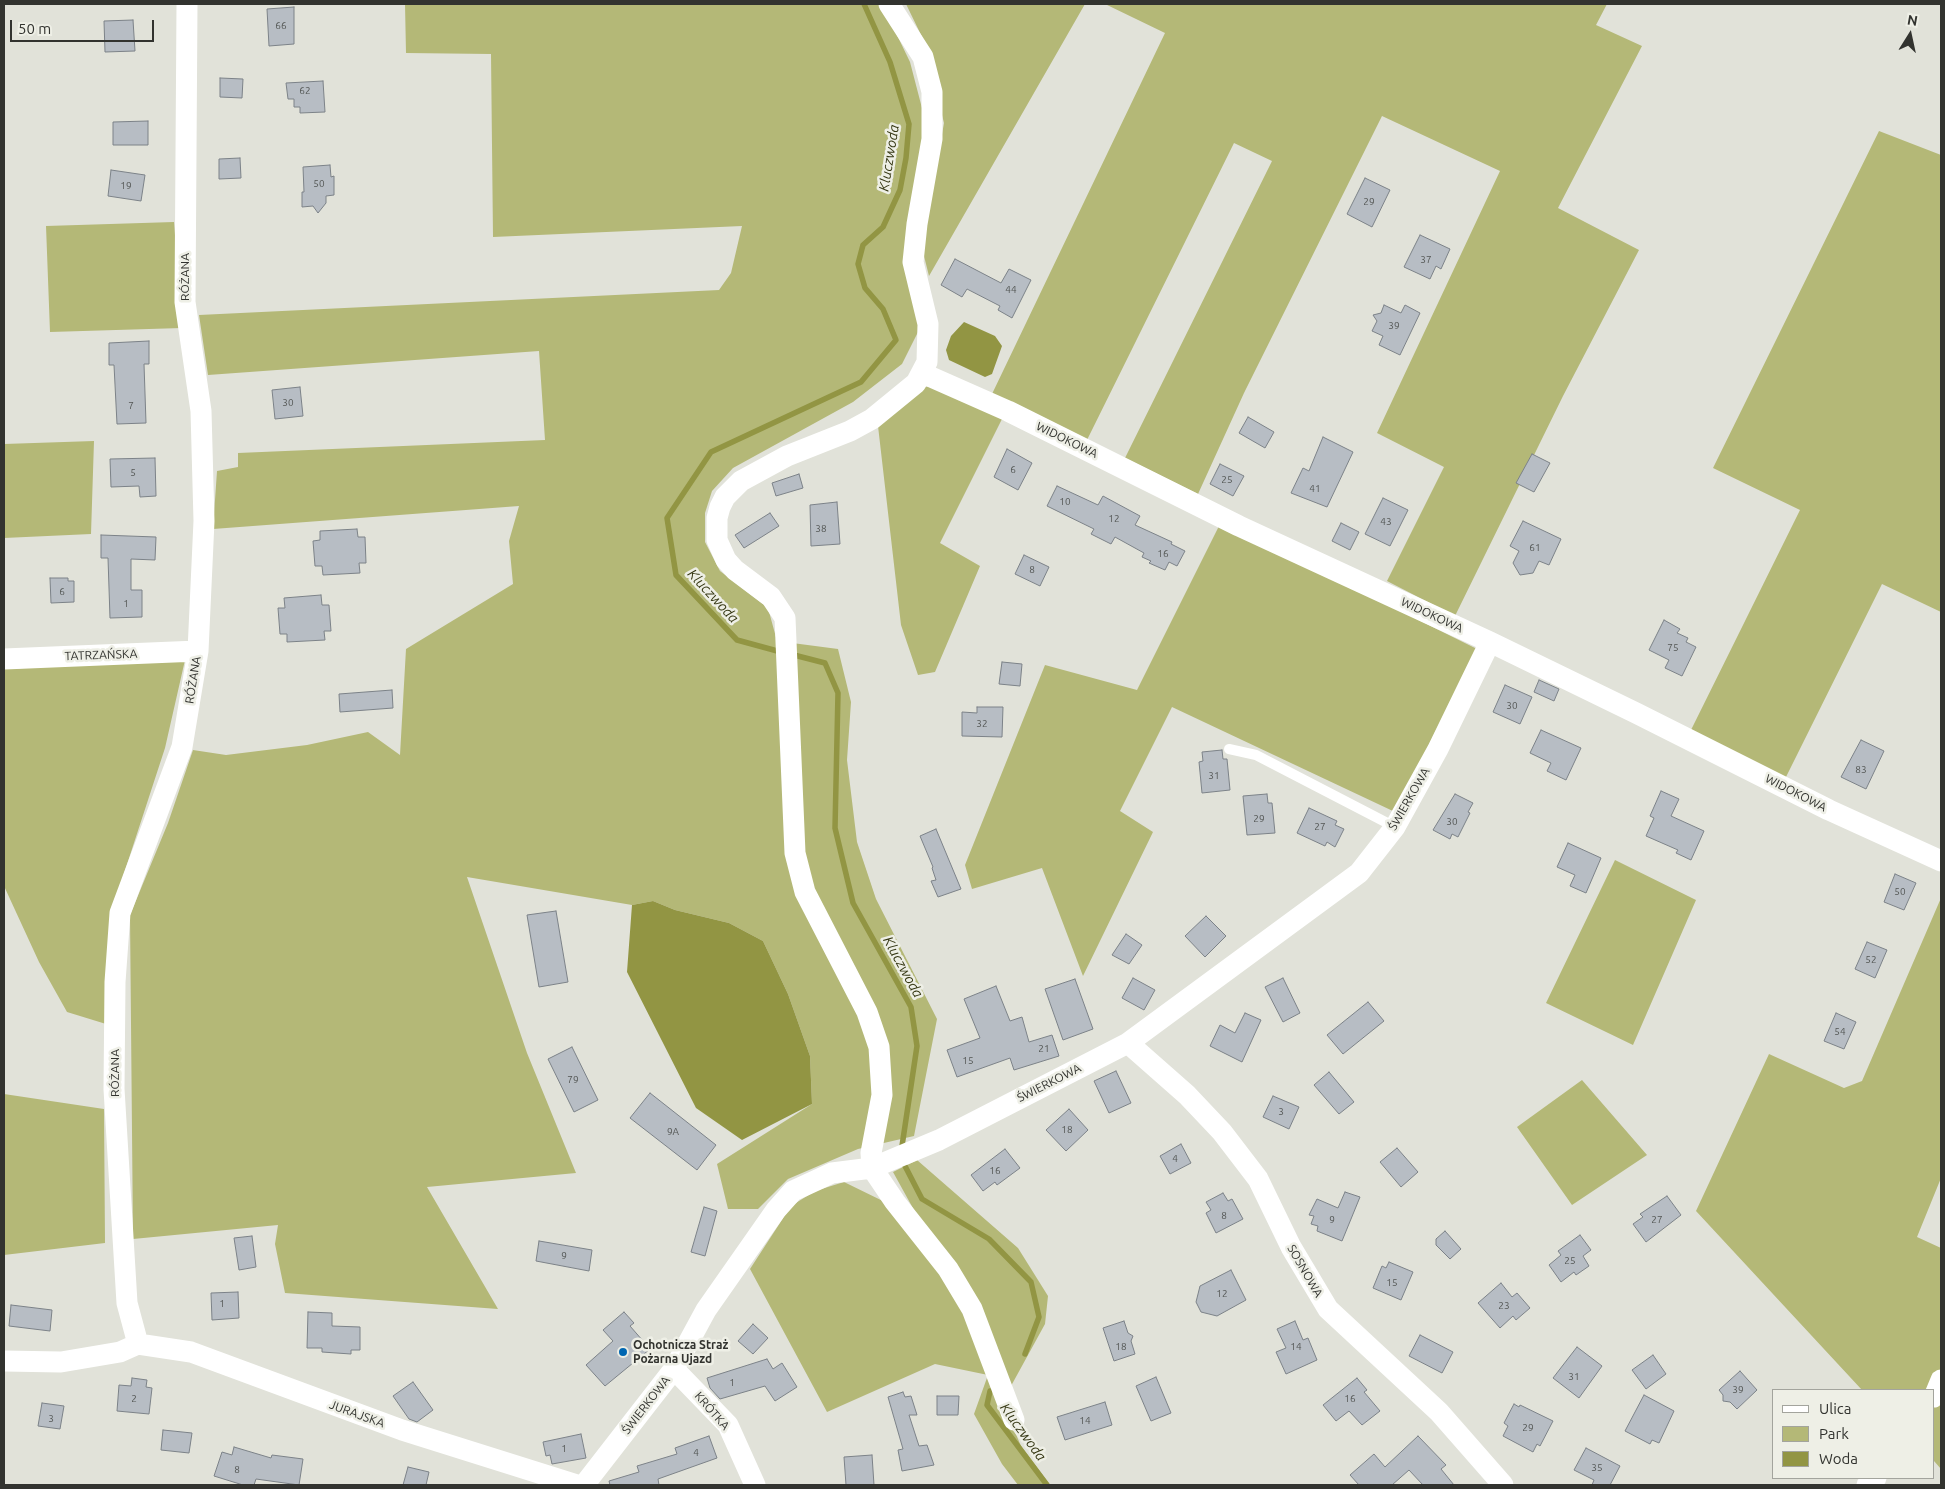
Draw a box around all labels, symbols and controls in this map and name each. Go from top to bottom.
scale bar [12,10,156,42]
north arrow [1885,10,1935,60]
text: N [1906,11,1919,29]
text: 50 m [18,20,51,37]
house number: 66 [275,20,287,32]
house number: 62 [299,85,311,97]
water label: Kluczwoda [875,123,903,193]
house number: 50 [313,178,325,190]
house number: 19 [120,180,132,192]
house number: 29 [1363,196,1375,208]
street label: RÓŻANA [178,253,192,301]
house number: 37 [1420,254,1432,266]
house number: 44 [1005,284,1017,296]
house number: 39 [1388,320,1400,332]
house number: 30 [282,397,294,409]
house number: 7 [128,400,134,412]
street label: WIDOKOWA [1034,419,1100,461]
house number: 6 [1010,464,1016,476]
house number: 5 [130,467,136,479]
house number: 25 [1221,474,1233,486]
house number: 41 [1309,483,1321,495]
house number: 10 [1059,496,1071,508]
house number: 12 [1108,513,1120,525]
house number: 43 [1380,516,1392,528]
house number: 38 [815,523,827,535]
house number: 61 [1529,542,1541,554]
house number: 16 [1157,548,1169,560]
house number: 8 [1029,564,1035,576]
water label: Kluczwoda [684,566,742,626]
house number: 6 [59,586,65,598]
street label: WIDOKOWA [1399,594,1465,636]
house number: 1 [123,598,129,610]
house number: 75 [1667,642,1679,654]
street label: TATRZAŃSKA [64,647,138,663]
street label: RÓŻANA [182,655,204,705]
house number: 30 [1506,700,1518,712]
house number: 32 [976,718,988,730]
house number: 83 [1855,764,1867,776]
street label: ŚWIERKOWA [1385,765,1433,833]
house number: 31 [1208,770,1220,782]
street label: WIDOKOWA [1763,771,1829,815]
house number: 29 [1253,813,1265,825]
house number: 30 [1446,816,1458,828]
house number: 27 [1314,821,1326,833]
house number: 50 [1894,886,1906,898]
water label: Kluczwoda [879,934,927,1000]
house number: 52 [1865,954,1877,966]
house number: 54 [1834,1026,1846,1038]
house number: 21 [1038,1043,1050,1055]
street label: RÓŻANA [108,1049,122,1097]
house number: 15 [962,1055,974,1067]
street label: ŚWIERKOWA [1015,1061,1083,1105]
house number: 79 [567,1074,579,1086]
house number: 3 [1278,1106,1284,1118]
house number: 18 [1061,1124,1073,1136]
house number: 9A [667,1126,679,1138]
house number: 4 [1172,1153,1178,1165]
house number: 16 [989,1165,1001,1177]
house number: 8 [1221,1210,1227,1222]
house number: 9 [1329,1214,1335,1226]
house number: 27 [1651,1214,1663,1226]
street label: SOSNOWA [1284,1242,1326,1300]
house number: 9 [561,1250,567,1262]
house number: 25 [1564,1255,1576,1267]
house number: 15 [1386,1277,1398,1289]
house number: 12 [1216,1288,1228,1300]
house number: 1 [219,1298,225,1310]
house number: 23 [1498,1300,1510,1312]
place label: Ochotnicza Straż Pożarna Ujazd [633,1338,728,1366]
house number: 18 [1115,1341,1127,1353]
house number: 14 [1290,1341,1302,1353]
marker: Ochotnicza Straż Pożarna Ujazd [617,1346,629,1358]
house number: 31 [1568,1371,1580,1383]
street label: ŚWIERKOWA [619,1373,673,1437]
house number: 1 [729,1377,735,1389]
house number: 39 [1732,1384,1744,1396]
street label: KRÓTKA [691,1389,733,1433]
legend [1772,1389,1935,1479]
house number: 2 [131,1393,137,1405]
house number: 16 [1344,1393,1356,1405]
street label: JURAJSKA [327,1397,387,1431]
water label: Kluczwoda [996,1400,1050,1464]
text: Ulica [1819,1400,1851,1417]
house number: 3 [48,1413,54,1425]
house number: 14 [1079,1415,1091,1427]
house number: 29 [1522,1422,1534,1434]
text: Park [1819,1425,1849,1442]
house number: 1 [561,1443,567,1455]
house number: 4 [693,1447,699,1459]
text: Woda [1819,1450,1858,1467]
house number: 35 [1591,1462,1603,1474]
house number: 8 [234,1464,240,1476]

